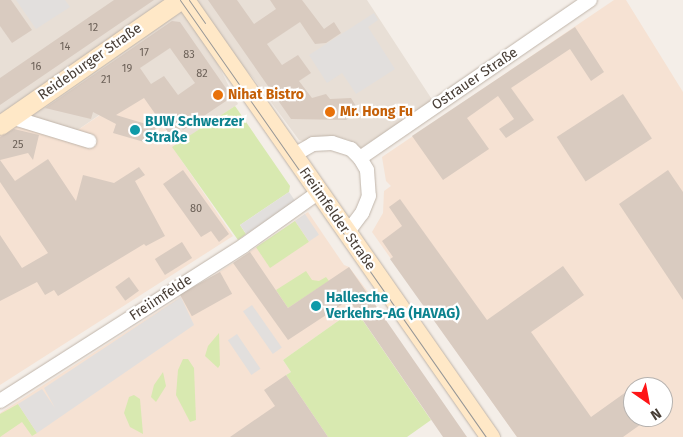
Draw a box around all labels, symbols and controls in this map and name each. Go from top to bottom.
street label: Reideburger Straße [35,20,145,104]
house number: 12 [88,21,98,35]
house number: 14 [60,40,70,54]
street label: Ostrauer Straße [429,44,521,114]
house number: 17 [139,46,149,60]
house number: 83 [183,48,195,62]
house number: 16 [31,60,41,74]
house number: 19 [122,62,132,76]
house number: 82 [196,67,208,81]
house number: 21 [101,73,111,87]
place label: Nihat Bistro [228,87,304,103]
marker: Nihat Bistro [212,89,224,101]
place label: Mr. Hong Fu [340,104,413,120]
marker: Mr. Hong Fu [324,106,336,118]
place label: BUW Schwerzer Straße [145,114,244,146]
marker: BUW Schwerzer Straße [129,124,141,136]
house number: 25 [13,138,23,152]
street label: Freiimfelder Straße [295,164,379,274]
house number: 80 [190,202,202,216]
street label: Freiimfelde [127,272,195,324]
place label: Hallesche Verkehrs-AG (HAVAG) [326,290,460,322]
marker: Hallesche Verkehrs-AG (HAVAG) [310,300,322,312]
north arrow [623,377,673,427]
text: N [647,404,664,424]

